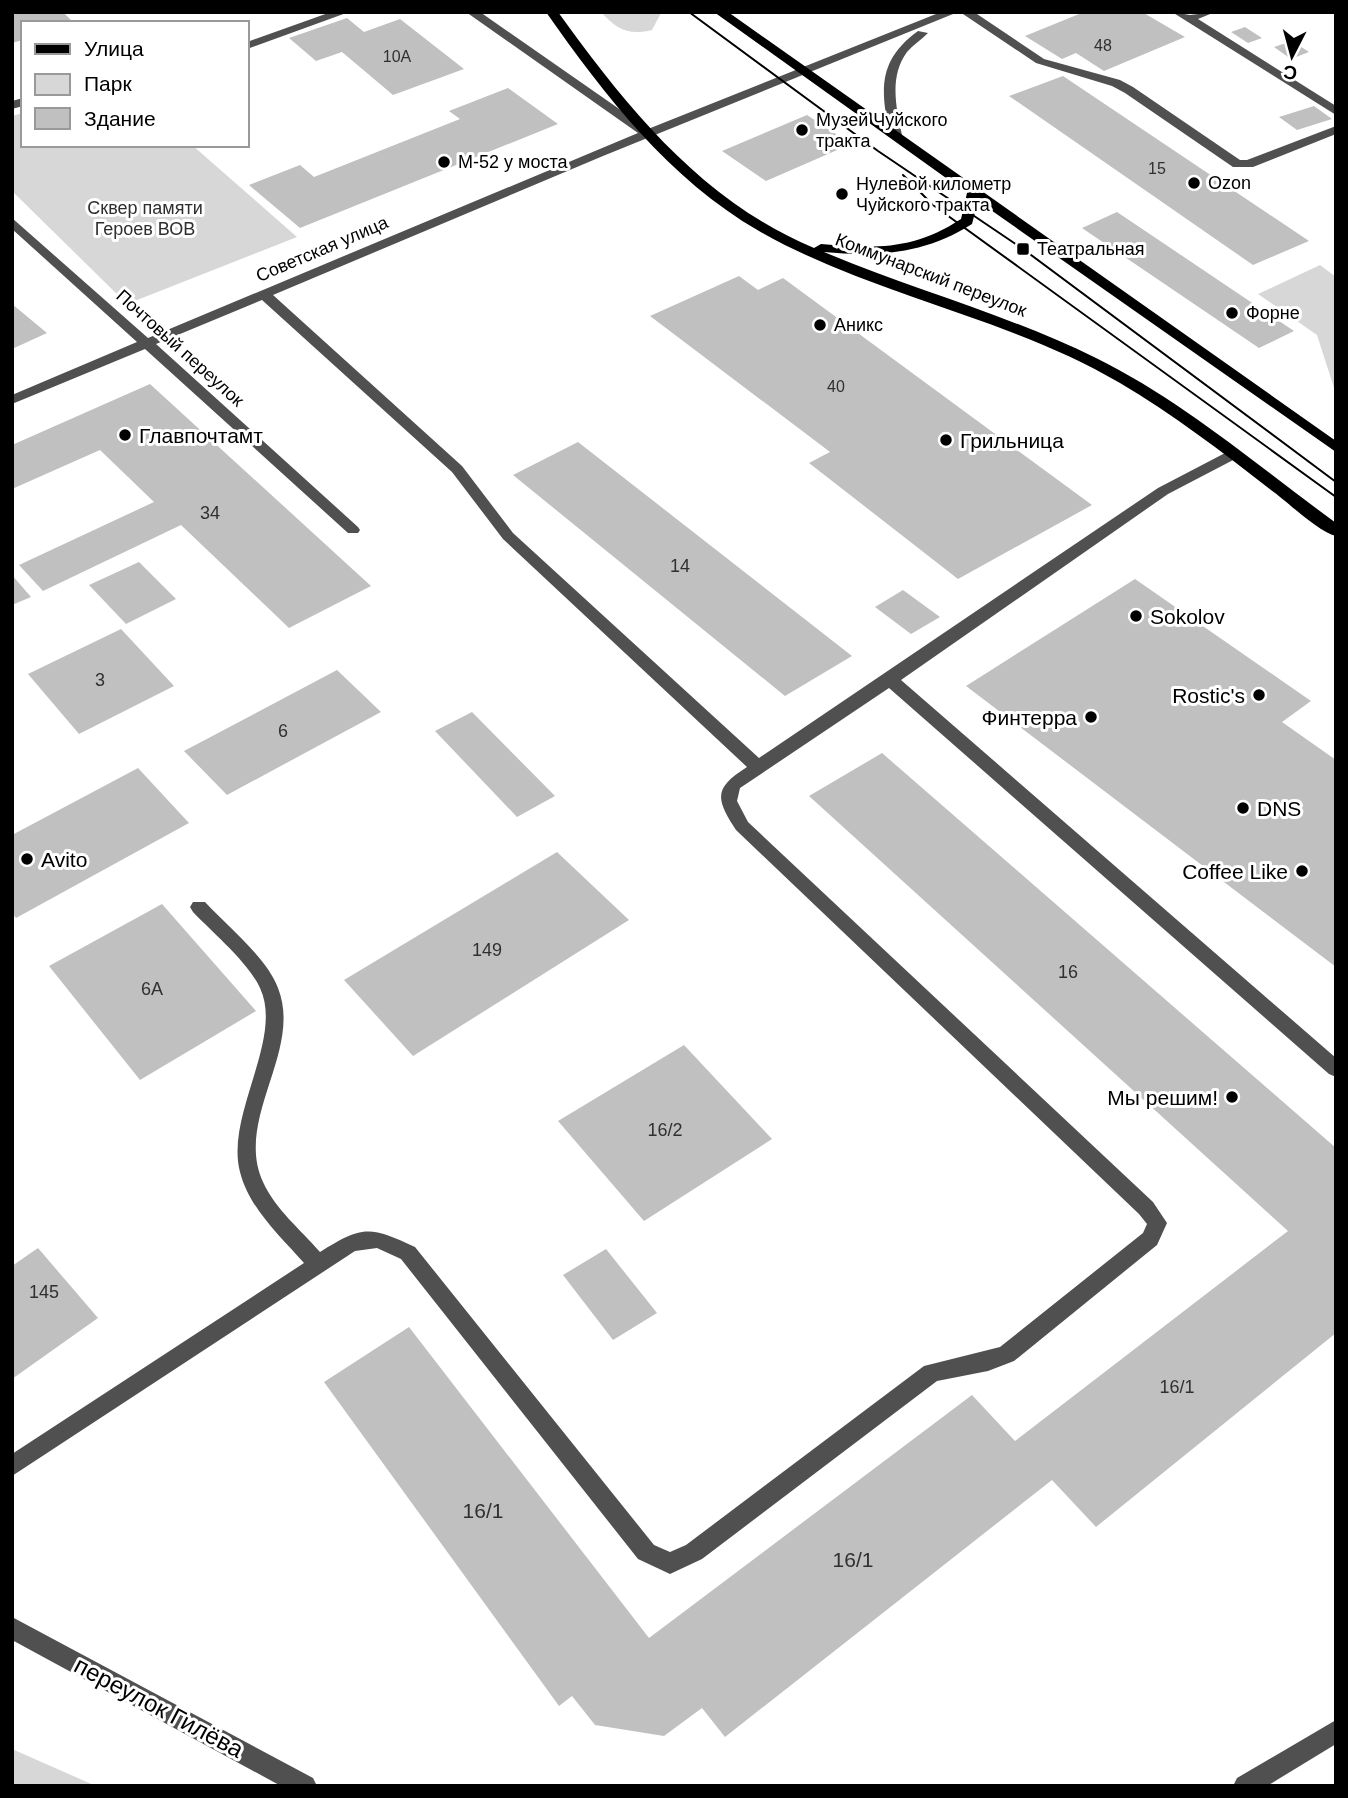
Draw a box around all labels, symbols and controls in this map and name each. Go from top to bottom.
legend [21,21,248,147]
north arrow [1257,21,1327,91]
text: Улица [84,37,144,60]
house number: 48 [1094,37,1112,54]
house number: 10А [383,48,412,65]
text: С [1282,61,1298,84]
text: Парк [84,72,132,95]
text: Здание [84,107,156,130]
place label: Музей Чуйского тракта [816,110,948,151]
marker: Музей Чуйского тракта [794,122,810,138]
place label: М-52 у моста [458,152,568,172]
marker: М-52 у моста [436,154,452,170]
house number: 15 [1148,160,1166,177]
place label: Ozon [1208,173,1251,193]
place label: Нулевой километр Чуйского тракта [856,174,1011,215]
marker: Ozon [1186,175,1202,191]
marker: Нулевой километр Чуйского тракта [834,186,850,202]
park label: Сквер памяти Героев ВОВ [87,198,203,239]
street label: Советская улица [253,212,392,286]
street label: Коммунарский переулок [833,229,1030,321]
place label: Театральная [1037,239,1144,259]
marker: Театральная [1015,241,1031,257]
street label: Почтовый переулок [112,286,248,410]
place label: Форне [1246,303,1300,323]
marker: Форне [1224,305,1240,321]
place label: Аникс [834,315,883,335]
marker: Аникс [812,317,828,333]
house number: 40 [827,378,845,395]
place label: Главпочтамт [139,424,263,447]
marker: Главпочтамт [117,427,133,443]
place label: Грильница [960,429,1064,452]
marker: Грильница [938,432,954,448]
house number: 34 [200,503,220,523]
house number: 14 [670,556,690,576]
place label: Sokolov [1150,605,1225,628]
marker: Sokolov [1128,608,1144,624]
house number: 3 [95,670,105,690]
place label: Rostic's [1172,684,1245,707]
marker: Rostic's [1251,687,1267,703]
place label: Финтерра [982,706,1077,729]
marker: Финтерра [1083,709,1099,725]
house number: 6 [278,721,288,741]
place label: DNS [1257,797,1301,820]
marker: DNS [1235,800,1251,816]
place label: Avito [41,848,87,871]
marker: Avito [19,851,35,867]
place label: Coffee Like [1182,860,1288,883]
marker: Coffee Like [1294,863,1310,879]
house number: 149 [472,940,502,960]
house number: 16 [1058,962,1078,982]
house number: 6А [141,979,163,999]
place label: Мы решим! [1107,1086,1218,1109]
marker: Мы решим! [1224,1089,1240,1105]
house number: 16/2 [647,1120,683,1140]
house number: 145 [29,1282,59,1302]
house number: 16/1 [1159,1377,1195,1397]
house number: 16/1 [463,1499,503,1522]
house number: 16/1 [833,1548,873,1571]
street label: переулок Гилёва [70,1651,249,1763]

